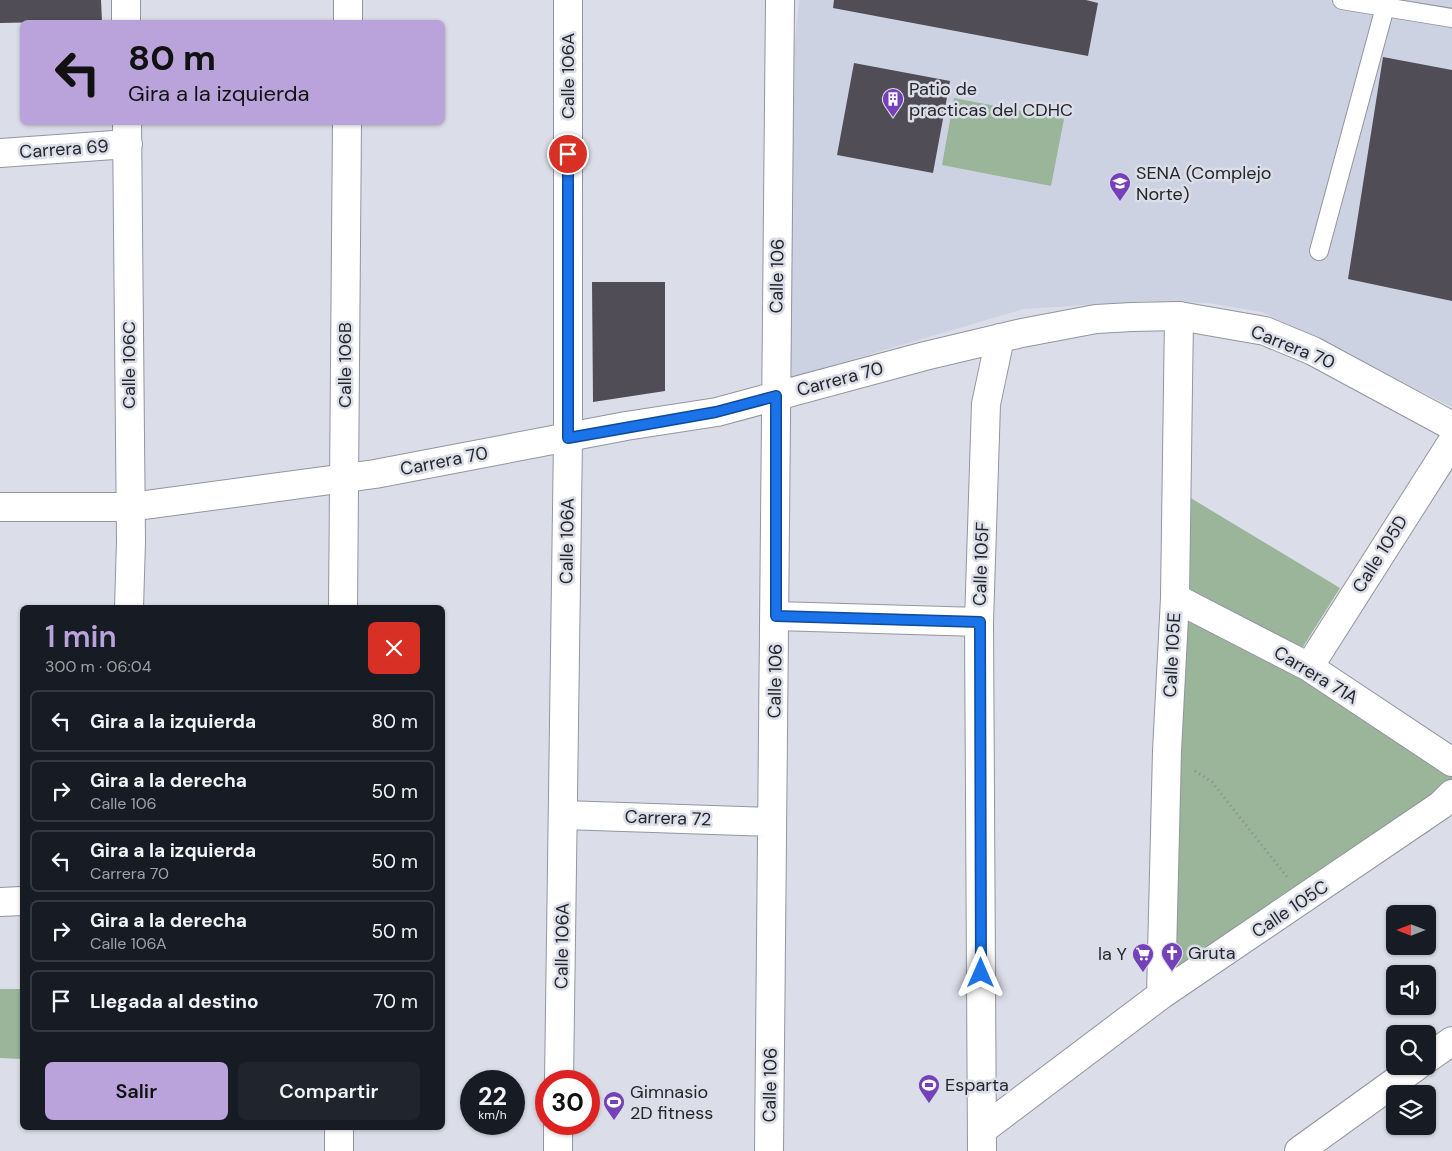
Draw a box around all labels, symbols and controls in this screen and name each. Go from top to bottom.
street label: Calle 106A [556,33,580,119]
text: 80 m [128,35,216,81]
icon: left [45,40,110,105]
place label: Patio de practicas del CDHC [909,77,1073,122]
text: Gira a la izquierda [128,79,309,108]
building icon: Patio de practicas del CDHC [881,87,905,118]
pin [547,133,589,175]
street label: Carrera 69 [19,134,109,164]
icon: arrive [554,140,582,168]
place label: SENA (Complejo Norte) [1136,161,1271,206]
school or university icon: SENA (Complejo Norte) [1108,171,1132,202]
street label: Calle 106 [764,238,790,314]
street label: Carrera 70 [1247,319,1339,375]
street label: Calle 106C [117,321,141,409]
street label: Calle 106B [333,322,357,408]
street label: Carrera 70 [794,356,886,402]
street label: Carrera 70 [398,441,490,481]
street label: Calle 106A [554,498,580,584]
street label: Calle 105D [1347,511,1413,597]
street label: Calle 105F [968,521,994,607]
street label: Calle 105E [1158,612,1186,698]
text: 1 min [45,617,117,656]
button: close [368,622,420,674]
street label: Carrera 71A [1269,640,1363,710]
street label: Calle 106 [762,643,788,719]
text: 300 m · 06:04 [45,656,151,677]
icon: left [47,707,75,735]
text: Gira a la izquierda [90,709,256,734]
text: 80 m [371,709,418,734]
text: Gira a la derecha [90,768,247,793]
icon: right [47,777,75,805]
text: 50 m [371,779,418,804]
text: Calle 106 [90,793,157,814]
street label: Carrera 72 [624,804,712,832]
text: Gira a la izquierda [90,838,256,863]
icon: left [47,847,75,875]
text: 50 m [371,849,418,874]
text: Carrera 70 [90,863,169,884]
street label: Calle 105C [1247,875,1333,943]
street label: Calle 106A [549,903,575,989]
north arrow [1386,905,1436,955]
map controls [1386,905,1436,1135]
text: Gira a la derecha [90,908,247,933]
icon: right [47,917,75,945]
text: 50 m [371,919,418,944]
text: Calle 106A [90,933,167,954]
church icon: Gruta [1160,941,1184,972]
place label: Gruta [1188,941,1235,965]
place label: la Y [1098,942,1128,966]
supermarket icon: la Y [1131,942,1155,973]
position arrow [954,946,1006,998]
button: sound [1386,965,1436,1015]
icon: arrive [47,987,75,1015]
text: Llegada al destino [90,989,259,1014]
text: 70 m [373,989,418,1014]
button: search [1386,1025,1436,1075]
street label: Calle 106 [757,1047,783,1123]
button: Salir [45,1062,228,1120]
button: Compartir [238,1062,420,1120]
speed limit sign: 30 [535,1070,600,1135]
sports icon: Esparta [917,1073,941,1104]
place label: Esparta [945,1073,1009,1097]
text: 22 [478,1080,507,1113]
place label: Gimnasio 2D fitness [630,1080,713,1125]
button: layers [1386,1085,1436,1135]
sports icon: Gimnasio 2D fitness [602,1090,626,1121]
text: km/h [478,1107,507,1123]

